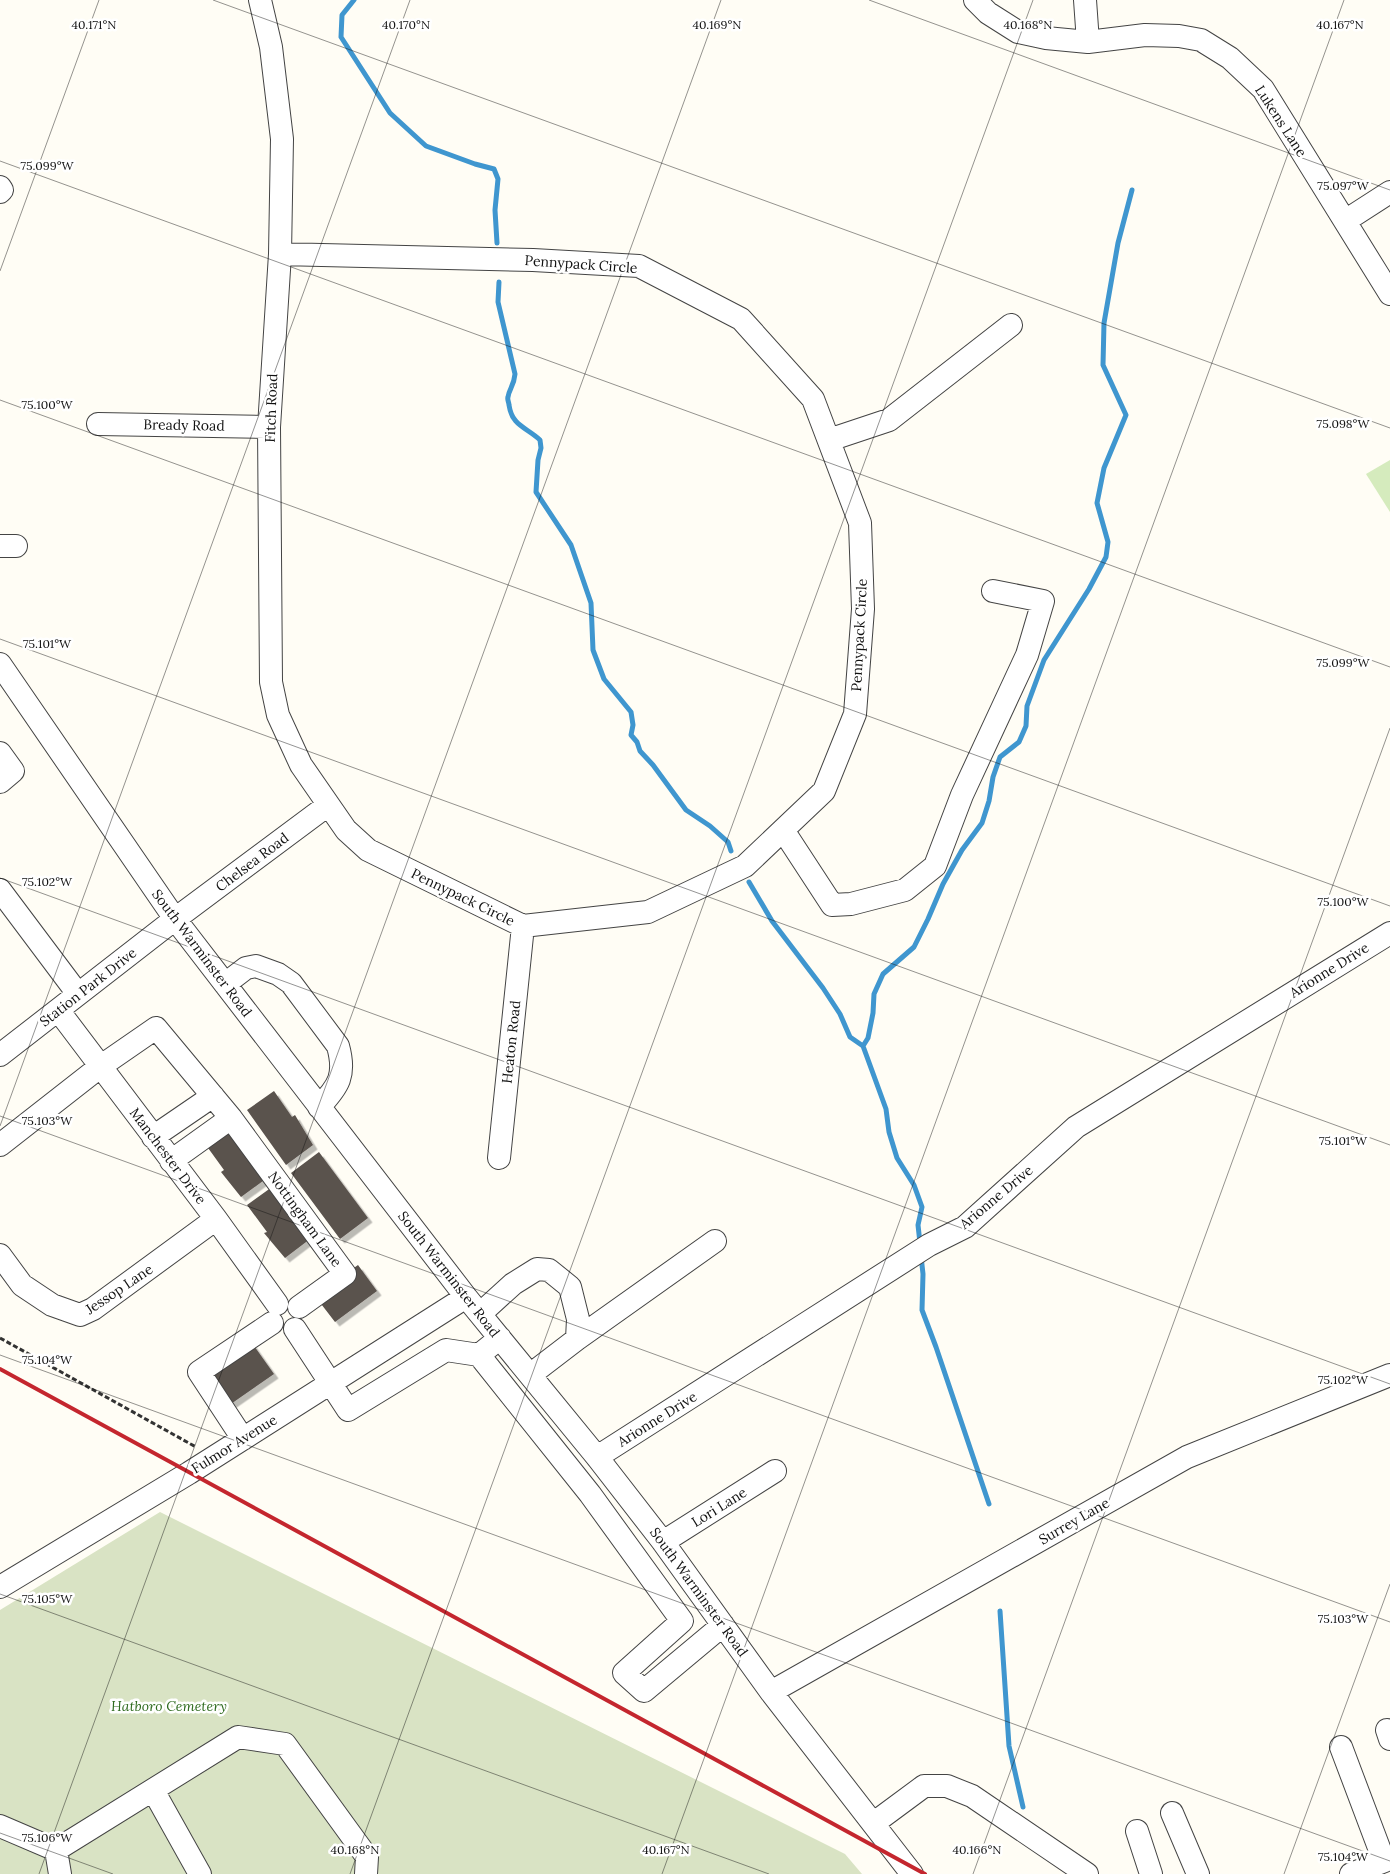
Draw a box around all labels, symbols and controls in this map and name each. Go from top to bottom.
text: 40.171°N [72,17,117,32]
text: 40.170°N [382,17,430,32]
text: 40.169°N [693,17,741,32]
text: 40.168°N [1004,17,1052,32]
text: 40.167°N [1316,17,1364,32]
street label: Lukens Lane [1251,82,1311,161]
text: 75.099°W [21,158,75,173]
text: 75.097°W [1317,178,1370,193]
street label: Pennypack Circle [524,251,638,277]
street label: Fitch Road [261,373,281,443]
text: 75.100°W [21,397,74,412]
street label: Bready Road [143,415,225,435]
text: 75.098°W [1317,416,1370,431]
street label: Pennypack Circle [847,578,871,692]
text: 75.101°W [23,636,72,651]
text: 75.099°W [1317,655,1371,670]
street label: Chelsea Road [212,829,292,895]
street label: Pennypack Circle [408,864,518,930]
text: 75.102°W [22,874,73,889]
street label: South Warminster Road [148,886,256,1020]
text: 75.100°W [1317,894,1370,909]
street label: Arionne Drive [1285,938,1372,1002]
street label: Station Park Drive [36,943,140,1030]
street label: Heaton Road [498,999,524,1085]
street label: Manchester Drive [126,1104,210,1208]
text: 75.103°W [22,1113,73,1128]
text: 75.101°W [1319,1133,1368,1148]
street label: Arionne Drive [955,1161,1037,1234]
street label: Nottingham Lane [264,1168,346,1271]
street label: South Warminster Road [394,1207,504,1341]
street label: Jessop Lane [81,1260,156,1319]
text: 75.104°W [22,1352,73,1367]
text: 75.102°W [1318,1372,1369,1387]
street label: Arionne Drive [613,1387,700,1451]
street label: Fulmor Avenue [188,1410,281,1478]
street label: Lori Lane [688,1483,750,1531]
street label: Surrey Lane [1035,1493,1113,1548]
street label: South Warminster Road [646,1524,752,1660]
text: 75.105°W [22,1591,73,1606]
text: 75.103°W [1318,1611,1369,1626]
park label: Hatboro Cemetery [111,1697,227,1715]
text: 75.106°W [22,1830,73,1845]
text: 40.168°N [331,1842,379,1857]
text: 40.167°N [642,1842,690,1857]
text: 40.166°N [953,1842,1001,1857]
text: 75.104°W [1318,1849,1369,1864]

